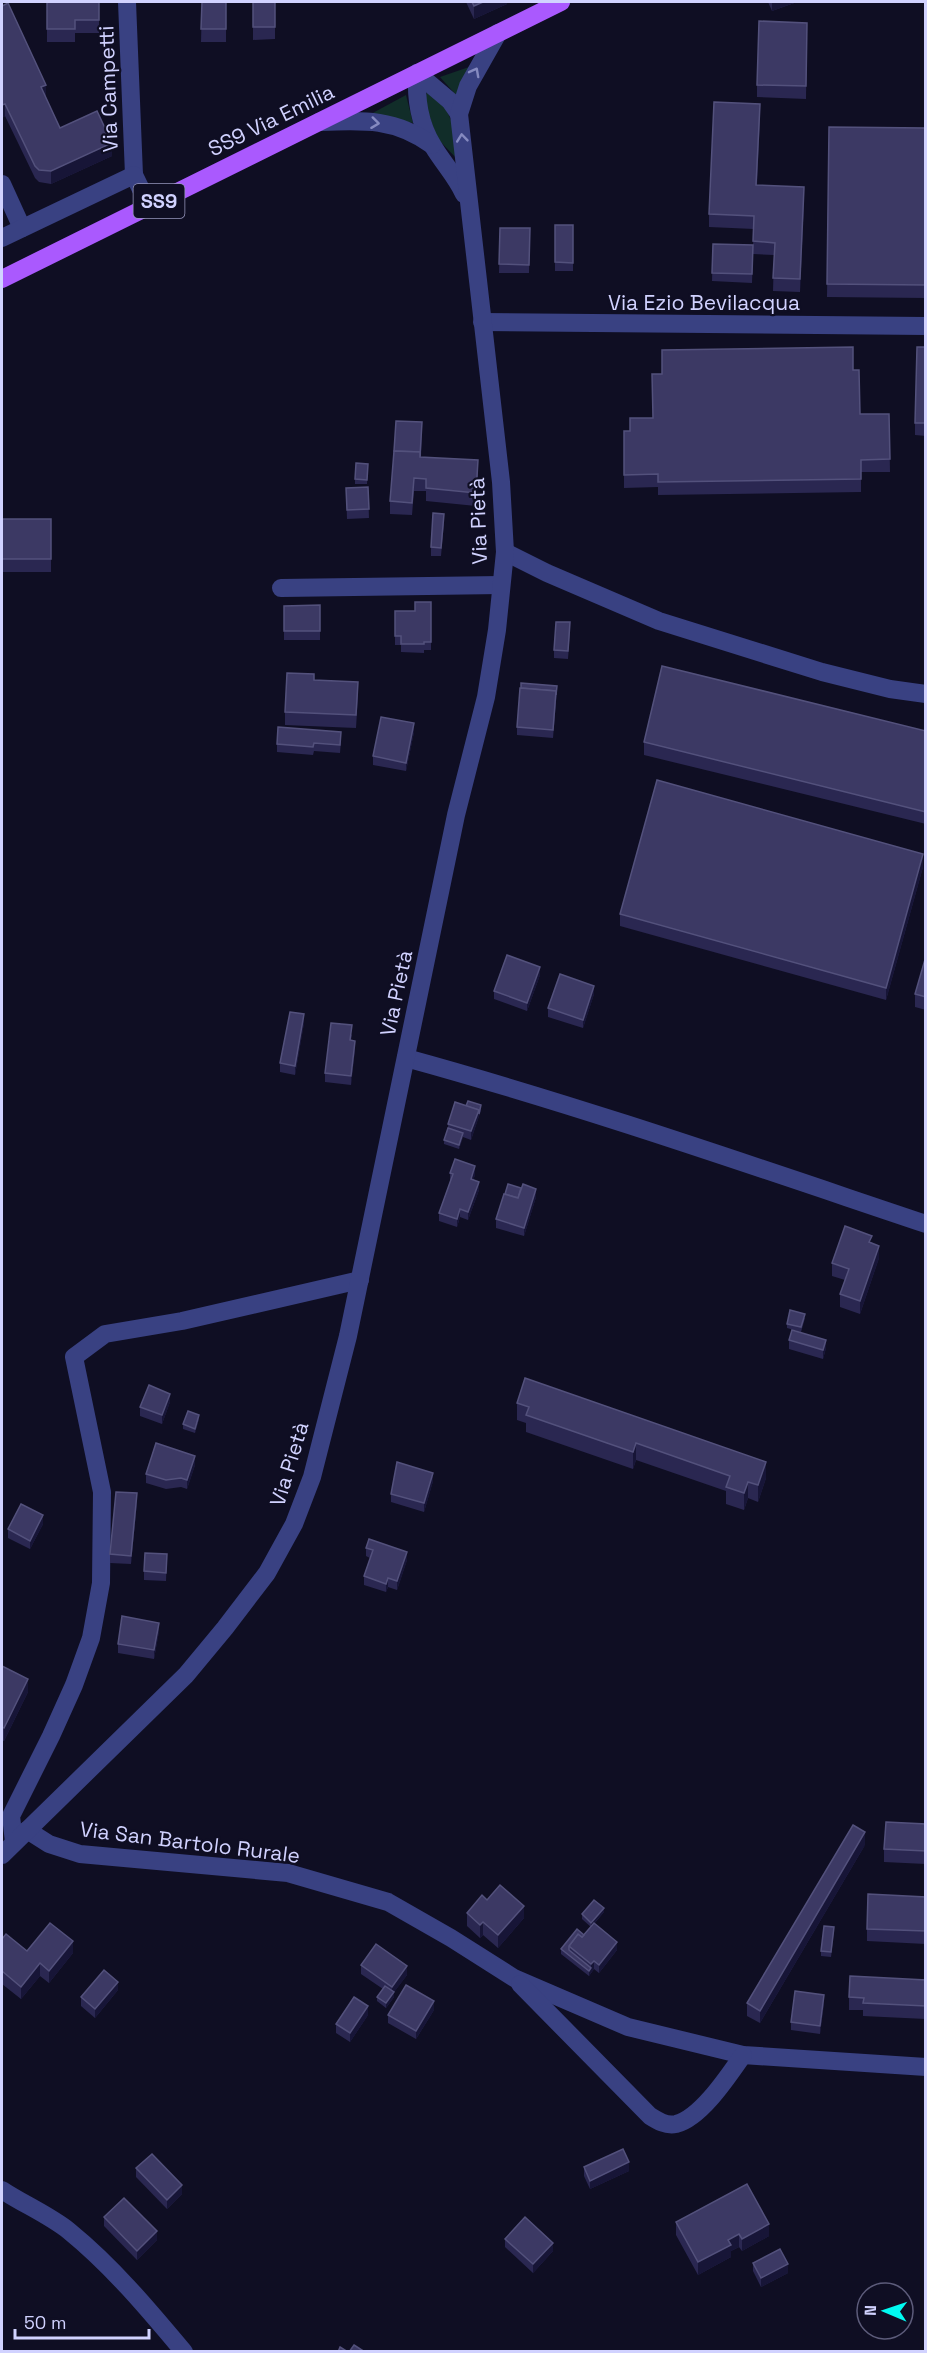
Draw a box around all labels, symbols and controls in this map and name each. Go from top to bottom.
street label: Via Campetti [92,25,124,153]
one-way arrow [468,68,479,78]
street label: SS9 Via Emilia [204,78,338,162]
one-way arrow [371,116,380,128]
one-way arrow [456,134,469,143]
road number: SS9 [134,184,184,218]
street label: Via Ezio Bevilacqua [608,289,800,316]
street label: Via Pietà [463,477,493,565]
street label: Via Pietà [374,948,418,1038]
street label: Via Pietà [263,1418,315,1510]
street label: Via San Bartolo Rurale [78,1815,302,1869]
north arrow [855,2281,915,2341]
scale bar [15,2302,148,2340]
text: N [860,2305,881,2316]
text: 50 m [24,2311,66,2334]

